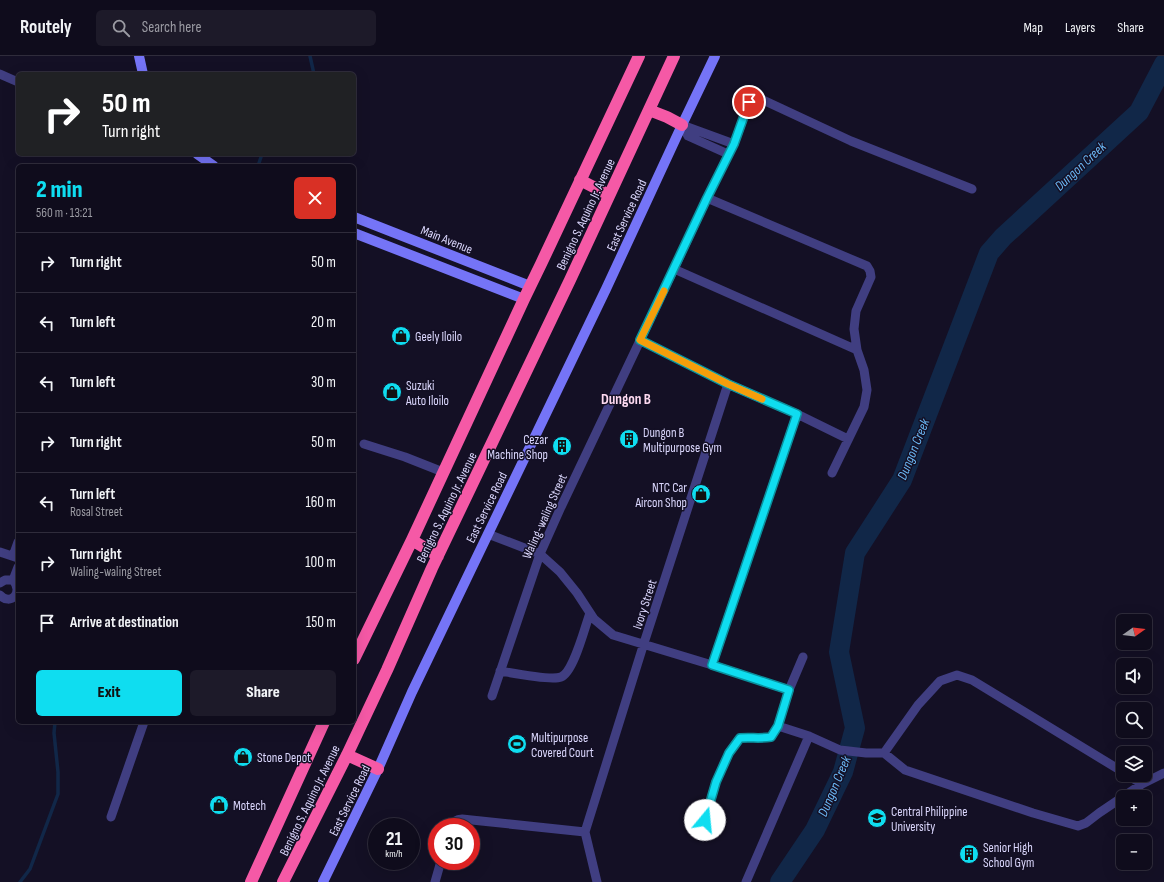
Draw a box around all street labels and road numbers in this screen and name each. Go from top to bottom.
street label: Benigno S. Aquino Jr. Avenue [553,156,619,273]
street label: East Service Road [603,177,650,254]
street label: Main Avenue [418,222,475,258]
street label: Benigno S. Aquino Jr. Avenue [413,449,481,565]
street label: East Service Road [463,469,511,546]
street label: Waling-waling Street [519,471,571,561]
street label: Ivory Street [629,577,660,631]
street label: Benigno S. Aquino Jr. Avenue [276,742,344,858]
street label: East Service Road [326,762,374,839]

